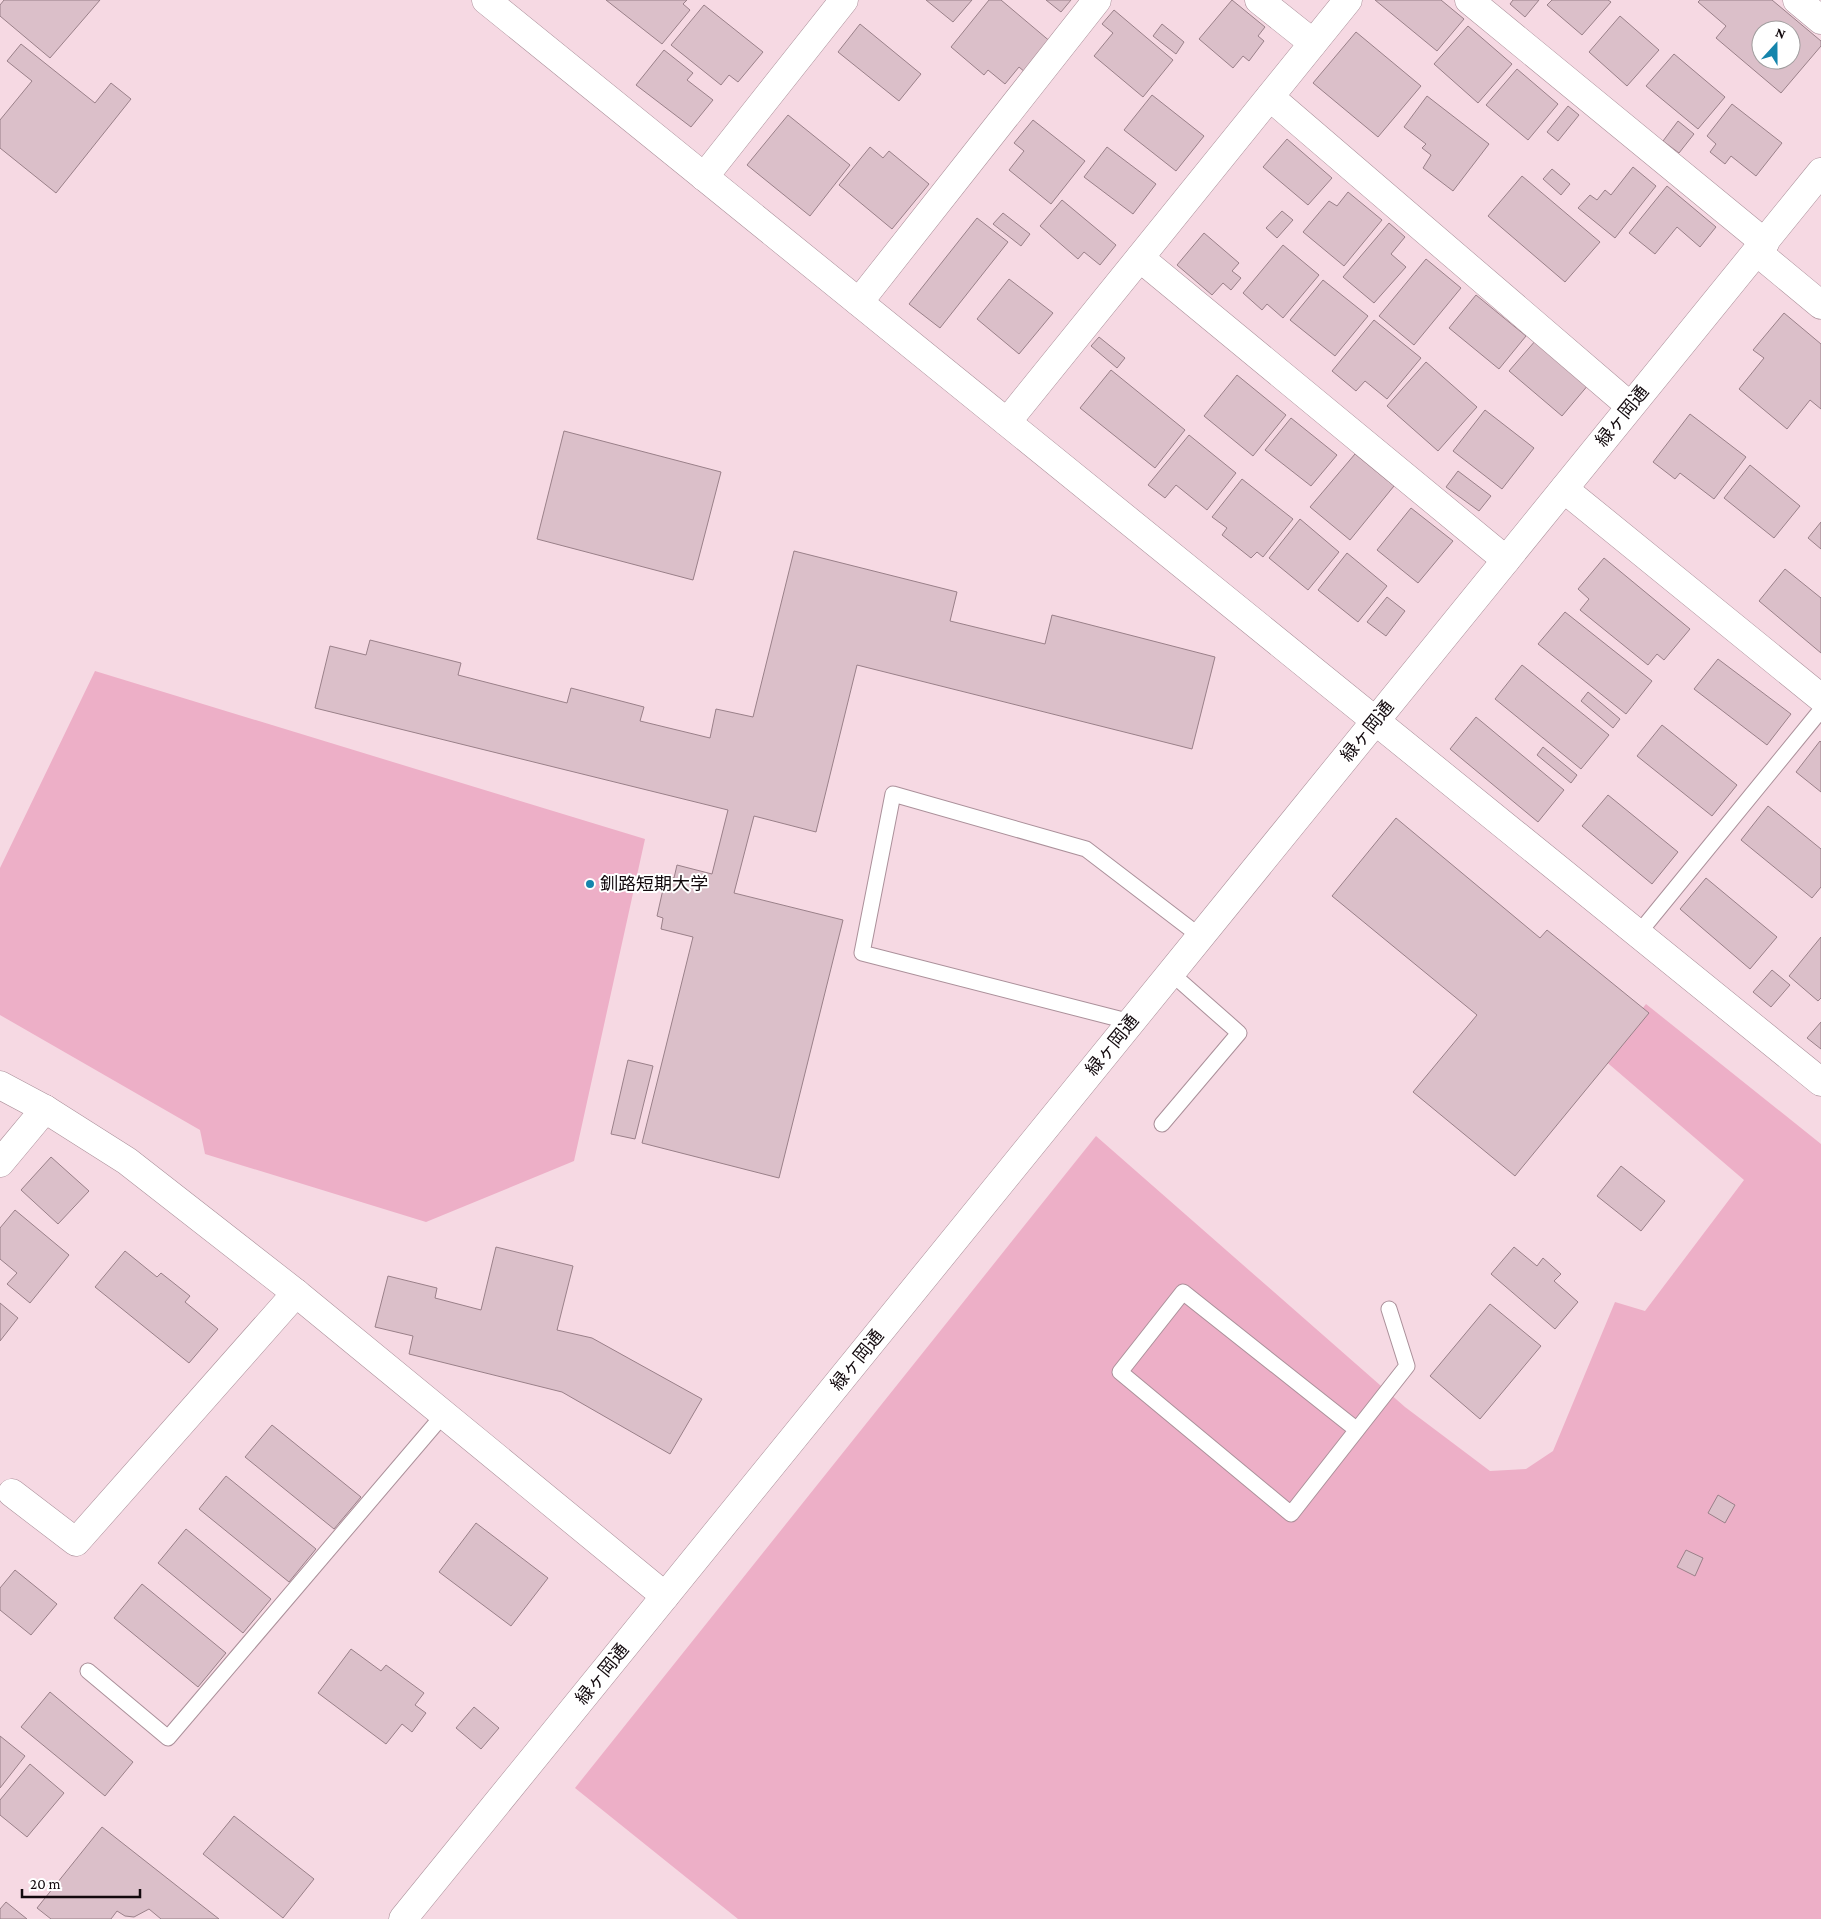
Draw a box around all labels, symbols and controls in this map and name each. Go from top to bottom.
north arrow [1751,20,1801,70]
text: N [1773,24,1788,42]
street label: 緑ヶ岡通 [1592,382,1652,450]
street label: 緑ヶ岡通 [1337,697,1397,765]
place label: 釧路短期大学 [600,874,708,894]
marker: 釧路短期大学 [584,878,596,890]
street label: 緑ヶ岡通 [1082,1011,1142,1079]
street label: 緑ヶ岡通 [827,1326,887,1394]
street label: 緑ヶ岡通 [572,1640,632,1708]
scale bar [22,1866,140,1898]
text: 20 m [30,1876,61,1892]

